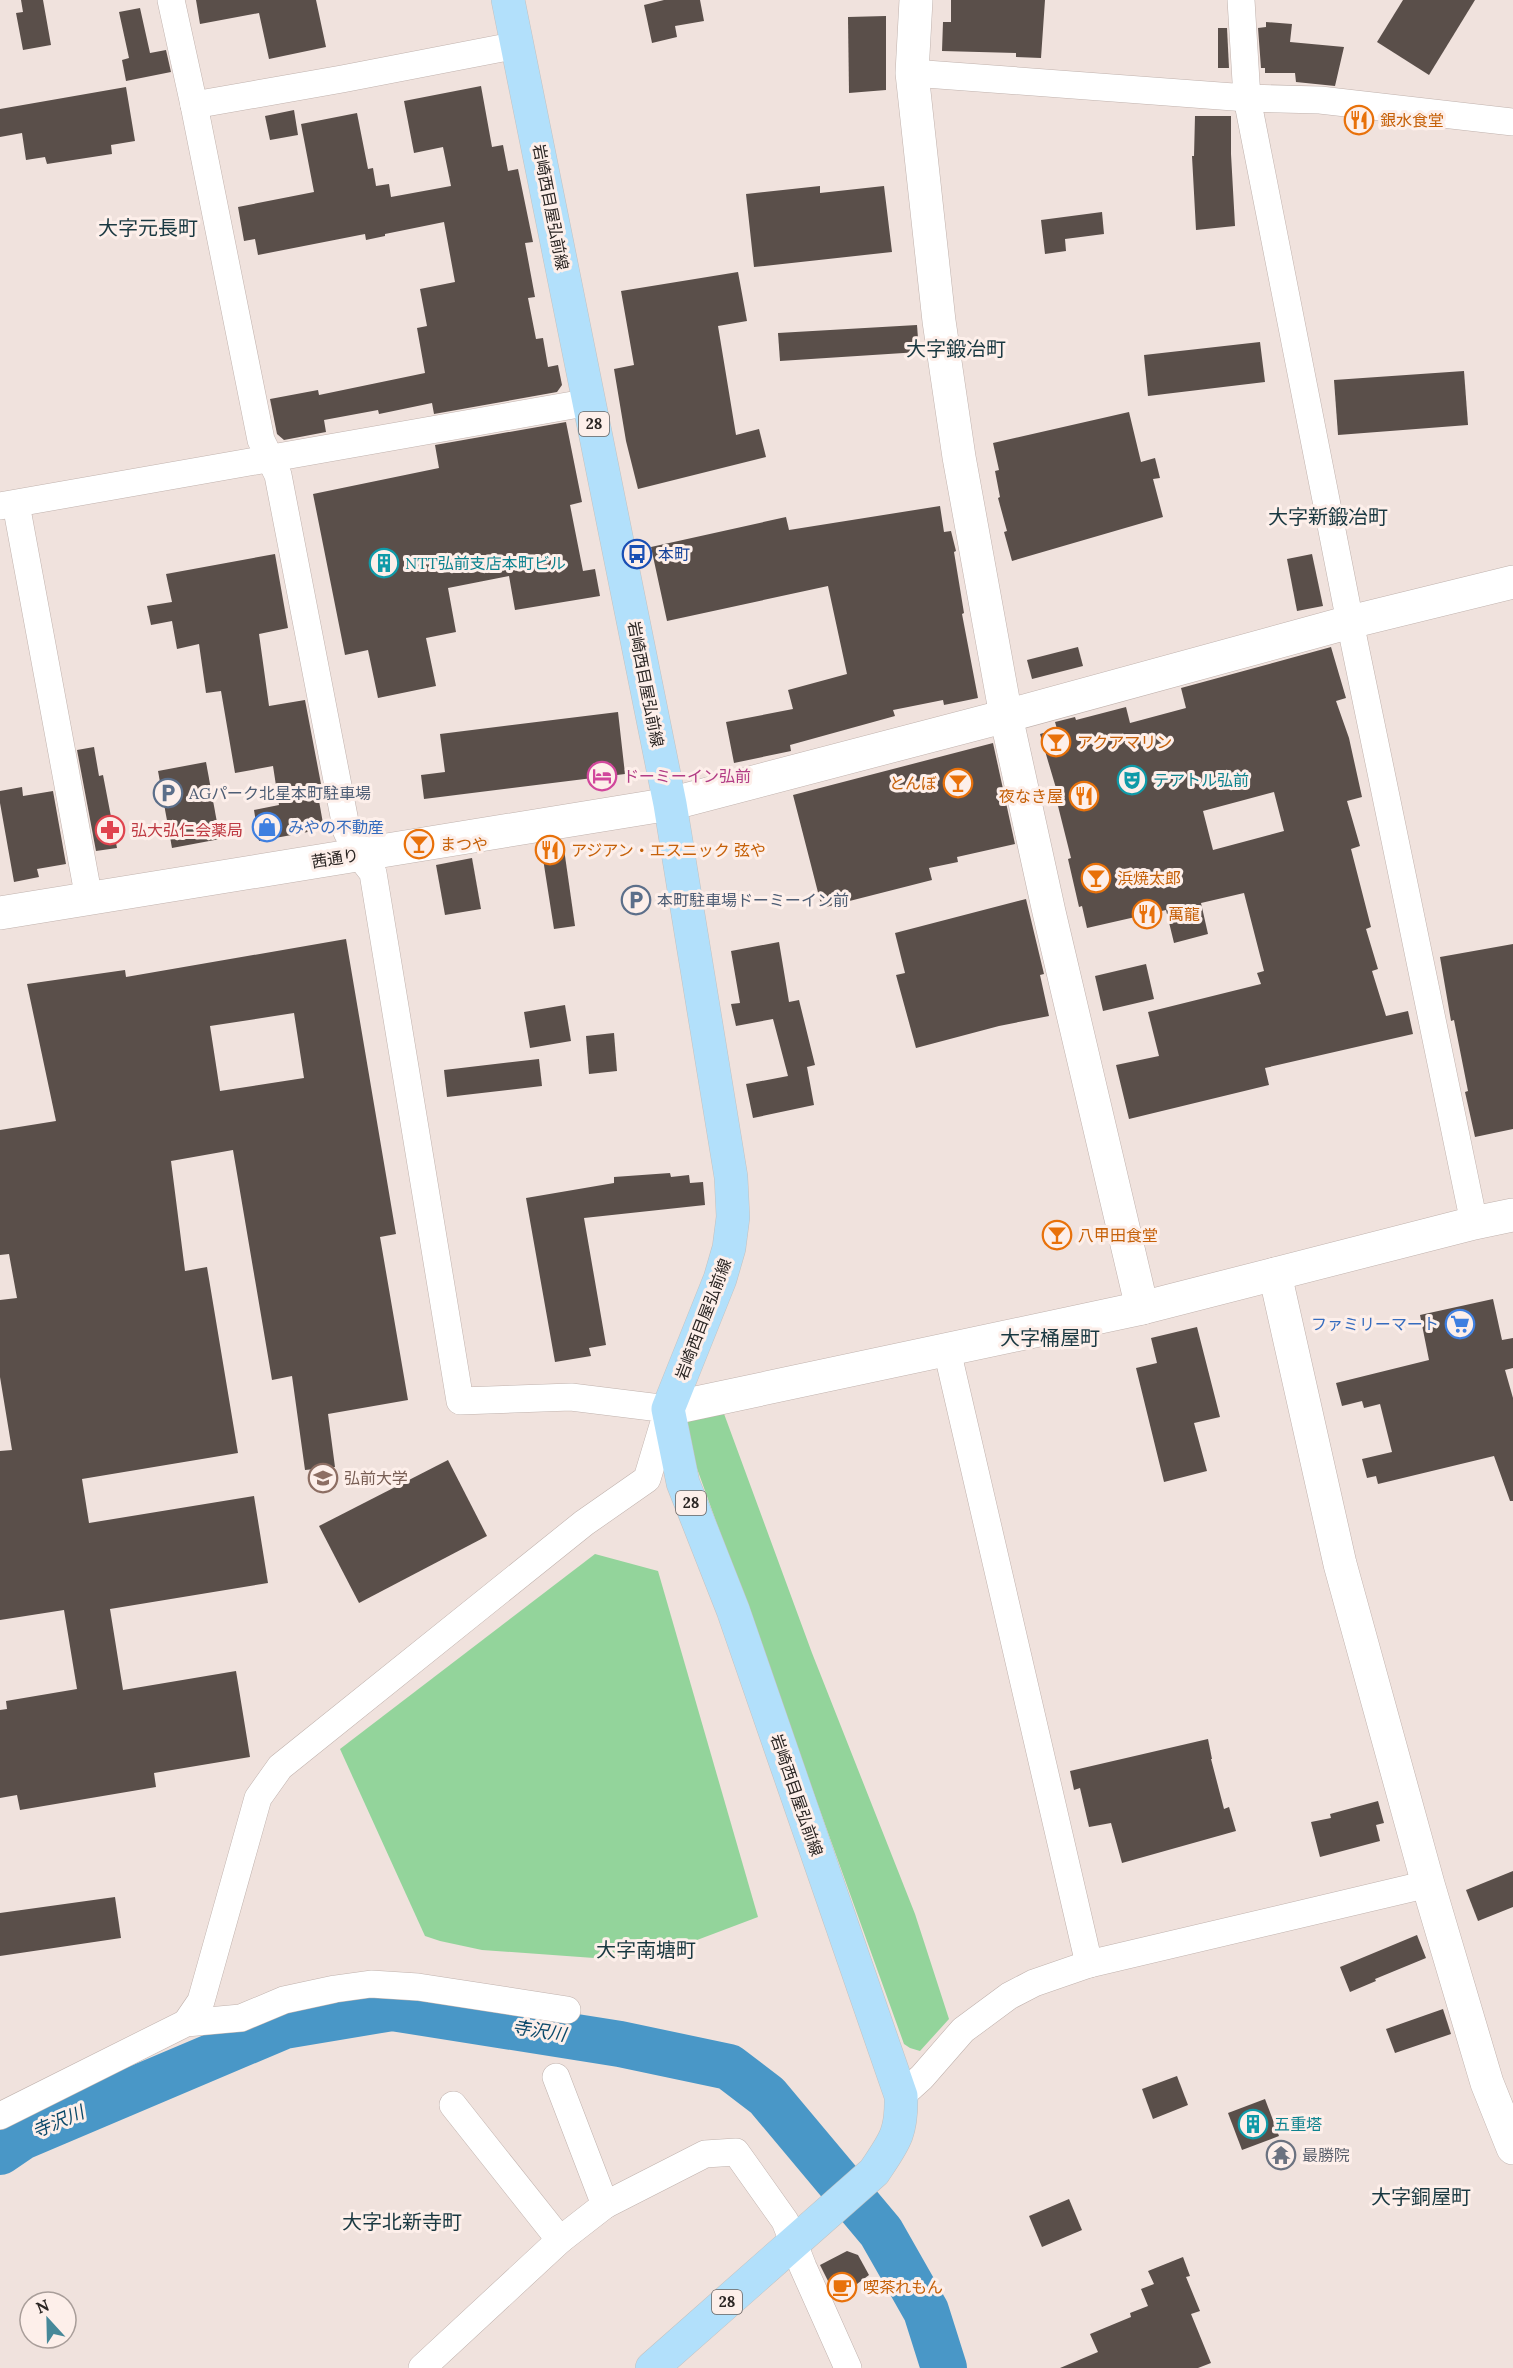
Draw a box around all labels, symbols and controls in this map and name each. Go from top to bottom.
restaurant icon: 銀水食堂 [1343,104,1375,136]
place label: 銀水食堂 [1380,110,1444,130]
street label: 岩崎西目屋弘前線 [529,142,573,272]
district label: 大字元長町 [98,215,198,240]
district label: 大字鍛冶町 [906,336,1006,361]
road number: 28 [579,412,609,436]
district label: 大字新鍛冶町 [1268,504,1388,529]
bus stop icon: 本町 [621,538,653,570]
place label: 本町 [658,544,690,564]
building icon: NTT弘前支店本町ビル [368,547,400,579]
place label: NTT弘前支店本町ビル [405,553,566,573]
street label: 岩崎西目屋弘前線 [624,619,668,749]
bar icon: アクアマリン [1040,726,1072,758]
place label: アクアマリン [1077,732,1172,752]
hotel icon: ドーミーイン弘前 [586,760,618,792]
theatre icon: テアトル弘前 [1116,764,1148,796]
place label: ドーミーイン弘前 [623,766,751,786]
bar icon: とんぼ [942,767,974,799]
place label: テアトル弘前 [1153,770,1249,790]
place label: とんぼ [889,773,937,793]
parking icon: AGパーク北星本町駐車場 [152,777,184,809]
restaurant icon: 夜なき屋 [1068,780,1100,812]
place label: AGパーク北星本町駐車場 [188,783,371,803]
place label: 夜なき屋 [999,786,1063,806]
shop icon: みやの不動産 [251,811,283,843]
pharmacy icon: 弘大弘仁会薬局 [94,814,126,846]
place label: みやの不動産 [288,817,384,837]
place label: 弘大弘仁会薬局 [131,820,243,840]
bar icon: まつや [403,828,435,860]
place label: まつや [440,834,488,854]
restaurant icon: アジアン・エスニック 弦や [534,834,566,866]
place label: アジアン・エスニック 弦や [571,840,766,860]
street label: 茜通り [310,844,360,872]
bar icon: 浜焼太郎 [1080,862,1112,894]
place label: 浜焼太郎 [1117,868,1181,888]
parking icon: 本町駐車場ドーミーイン前 [620,884,652,916]
place label: 本町駐車場ドーミーイン前 [657,890,849,910]
restaurant icon: 萬龍 [1131,898,1163,930]
place label: 萬龍 [1168,904,1200,924]
bar icon: 八甲田食堂 [1041,1219,1073,1251]
place label: 八甲田食堂 [1078,1225,1158,1245]
street label: 岩崎西目屋弘前線 [671,1256,735,1382]
supermarket icon: ファミリーマート [1444,1308,1476,1340]
place label: ファミリーマート [1311,1314,1439,1334]
district label: 大字桶屋町 [1000,1325,1100,1350]
school or university icon: 弘前大学 [307,1462,339,1494]
place label: 弘前大学 [344,1468,408,1488]
road number: 28 [676,1491,706,1515]
street label: 岩崎西目屋弘前線 [767,1731,827,1859]
district label: 大字南塘町 [596,1937,696,1962]
water label: 寺沢川 [511,2015,570,2046]
water label: 寺沢川 [28,2100,89,2143]
building icon: 五重塔 [1237,2108,1269,2140]
place label: 五重塔 [1274,2114,1322,2134]
temple icon: 最勝院 [1265,2139,1297,2171]
place label: 最勝院 [1302,2145,1350,2165]
district label: 大字銅屋町 [1371,2184,1471,2209]
district label: 大字北新寺町 [342,2209,462,2234]
cafe icon: 喫茶れもん [826,2271,858,2303]
place label: 喫茶れもん [863,2277,943,2297]
north arrow [18,2290,78,2350]
road number: 28 [712,2290,742,2314]
text: N [33,2295,52,2318]

